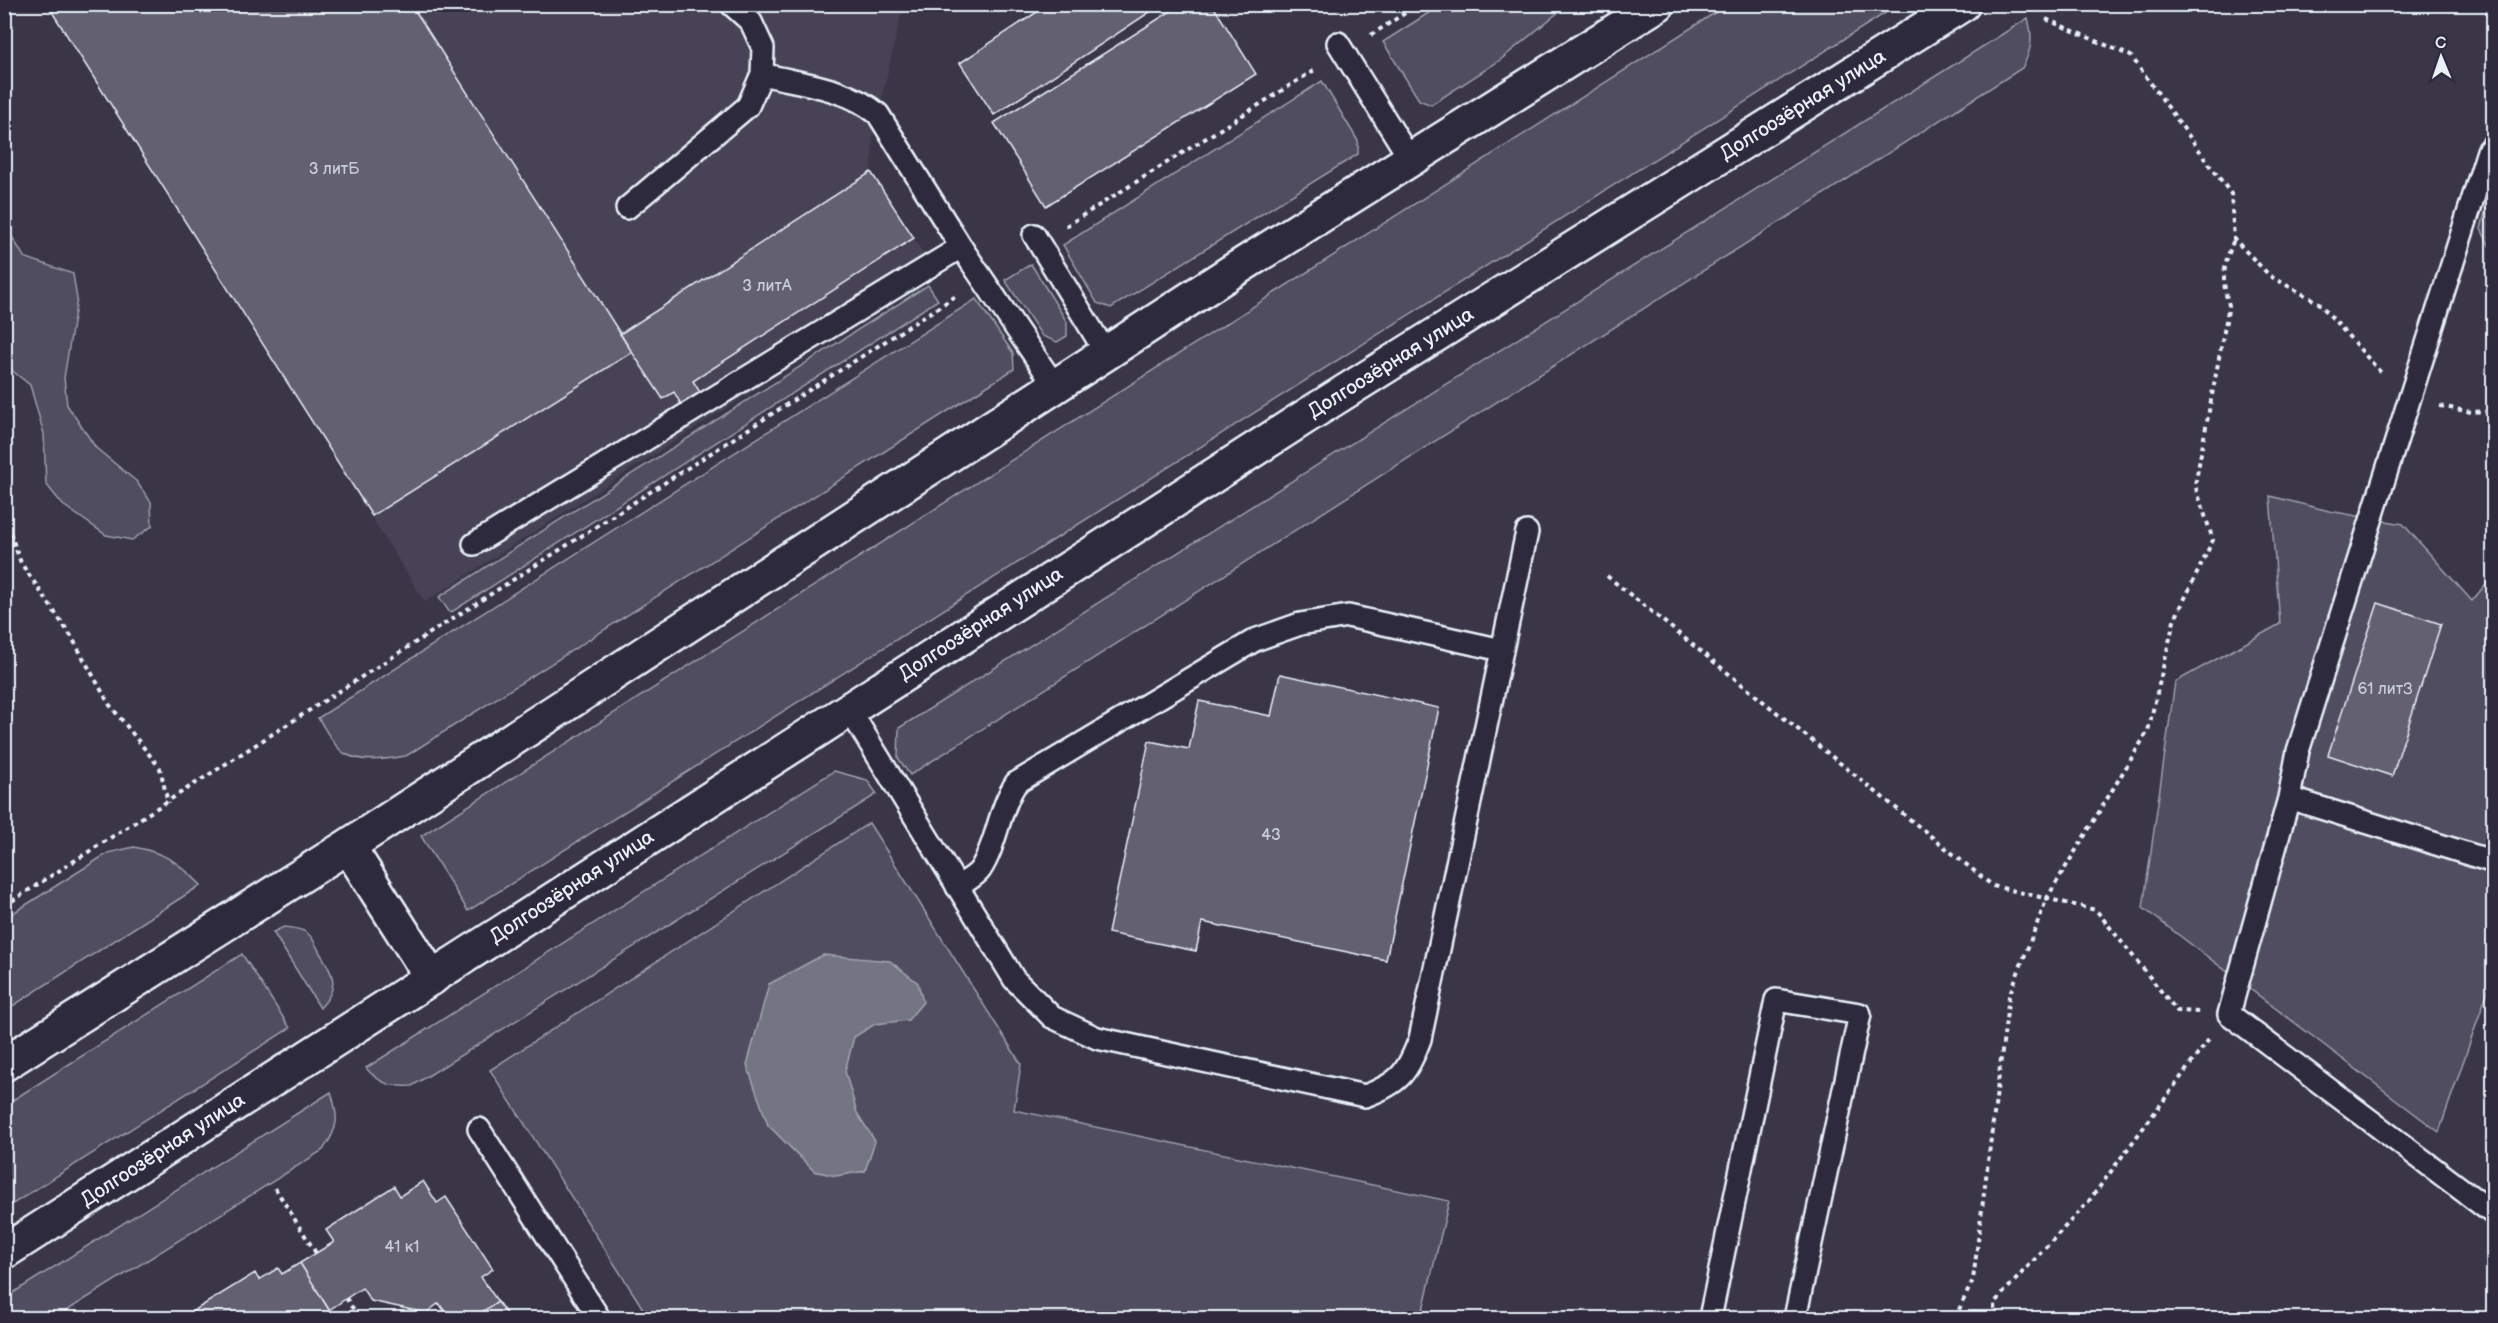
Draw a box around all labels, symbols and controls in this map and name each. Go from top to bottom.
north arrow [2411,27,2471,87]
text: С [2435,34,2446,53]
street label: Долгоозёрная улица [1716,44,1890,166]
house number: 3 литБ [309,160,360,179]
house number: 3 литА [742,277,792,296]
street label: Долгоозёрная улица [1304,302,1478,424]
street label: Долгоозёрная улица [895,562,1068,686]
house number: 61 литЗ [2357,680,2413,699]
street label: Долгоозёрная улица [486,825,659,949]
house number: 43 [1261,826,1281,845]
street label: Долгоозёрная улица [77,1088,250,1212]
house number: 41 к1 [385,1238,419,1257]

